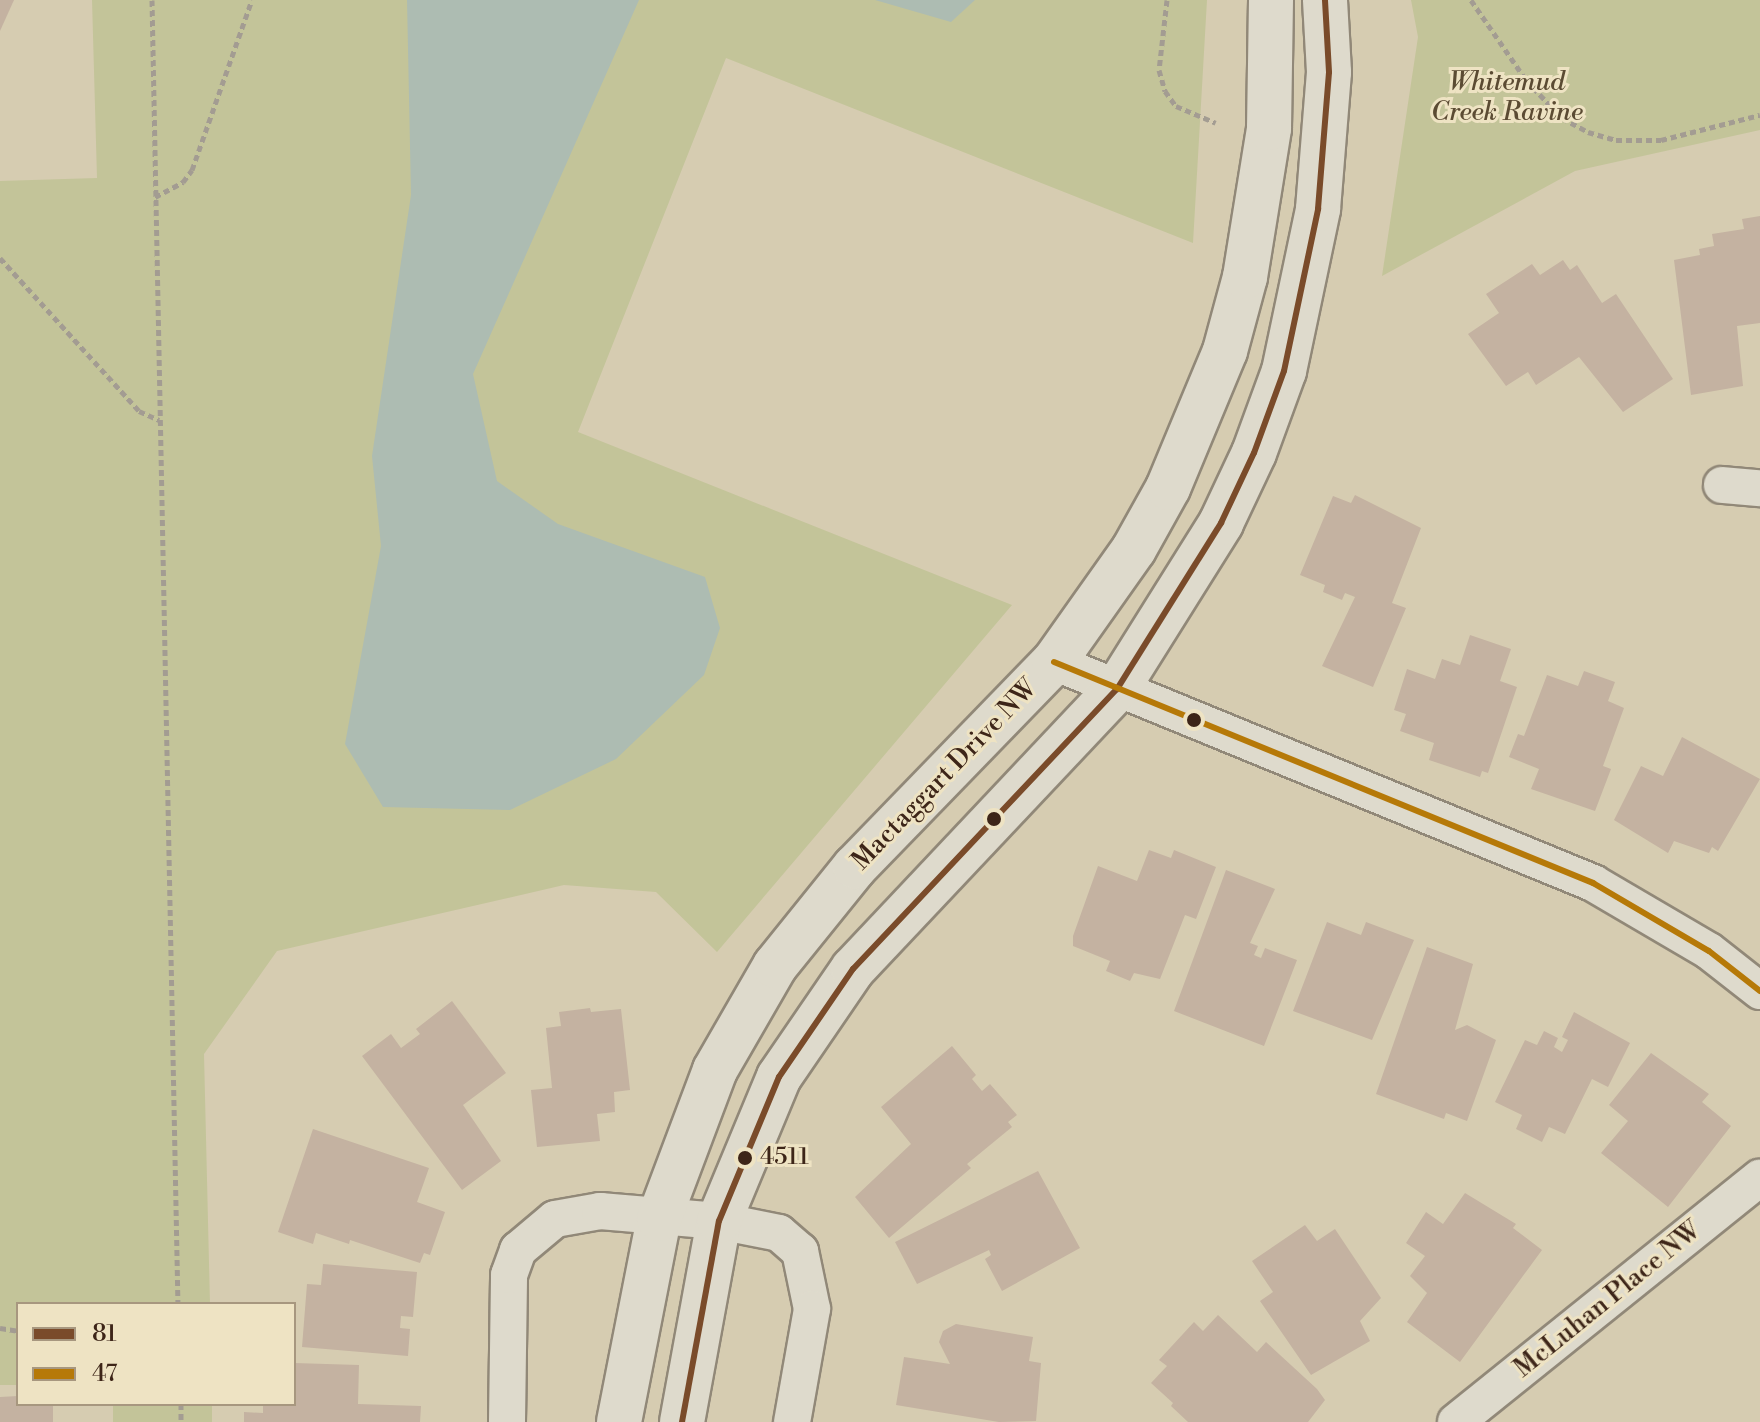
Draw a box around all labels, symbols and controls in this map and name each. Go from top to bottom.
park label: Whitemud Creek Ravine [1431,67,1583,128]
street label: Mactaggart Drive NW [846,673,1044,877]
unlabelled marker [1186,712,1202,728]
unlabelled marker [986,811,1002,827]
place label: 4511 [760,1144,809,1172]
marker: 4511 [737,1150,753,1166]
street label: McLuhan Place NW [1508,1215,1708,1385]
legend [16,1302,296,1406]
text: 81 [92,1319,117,1349]
text: 47 [92,1359,117,1389]

